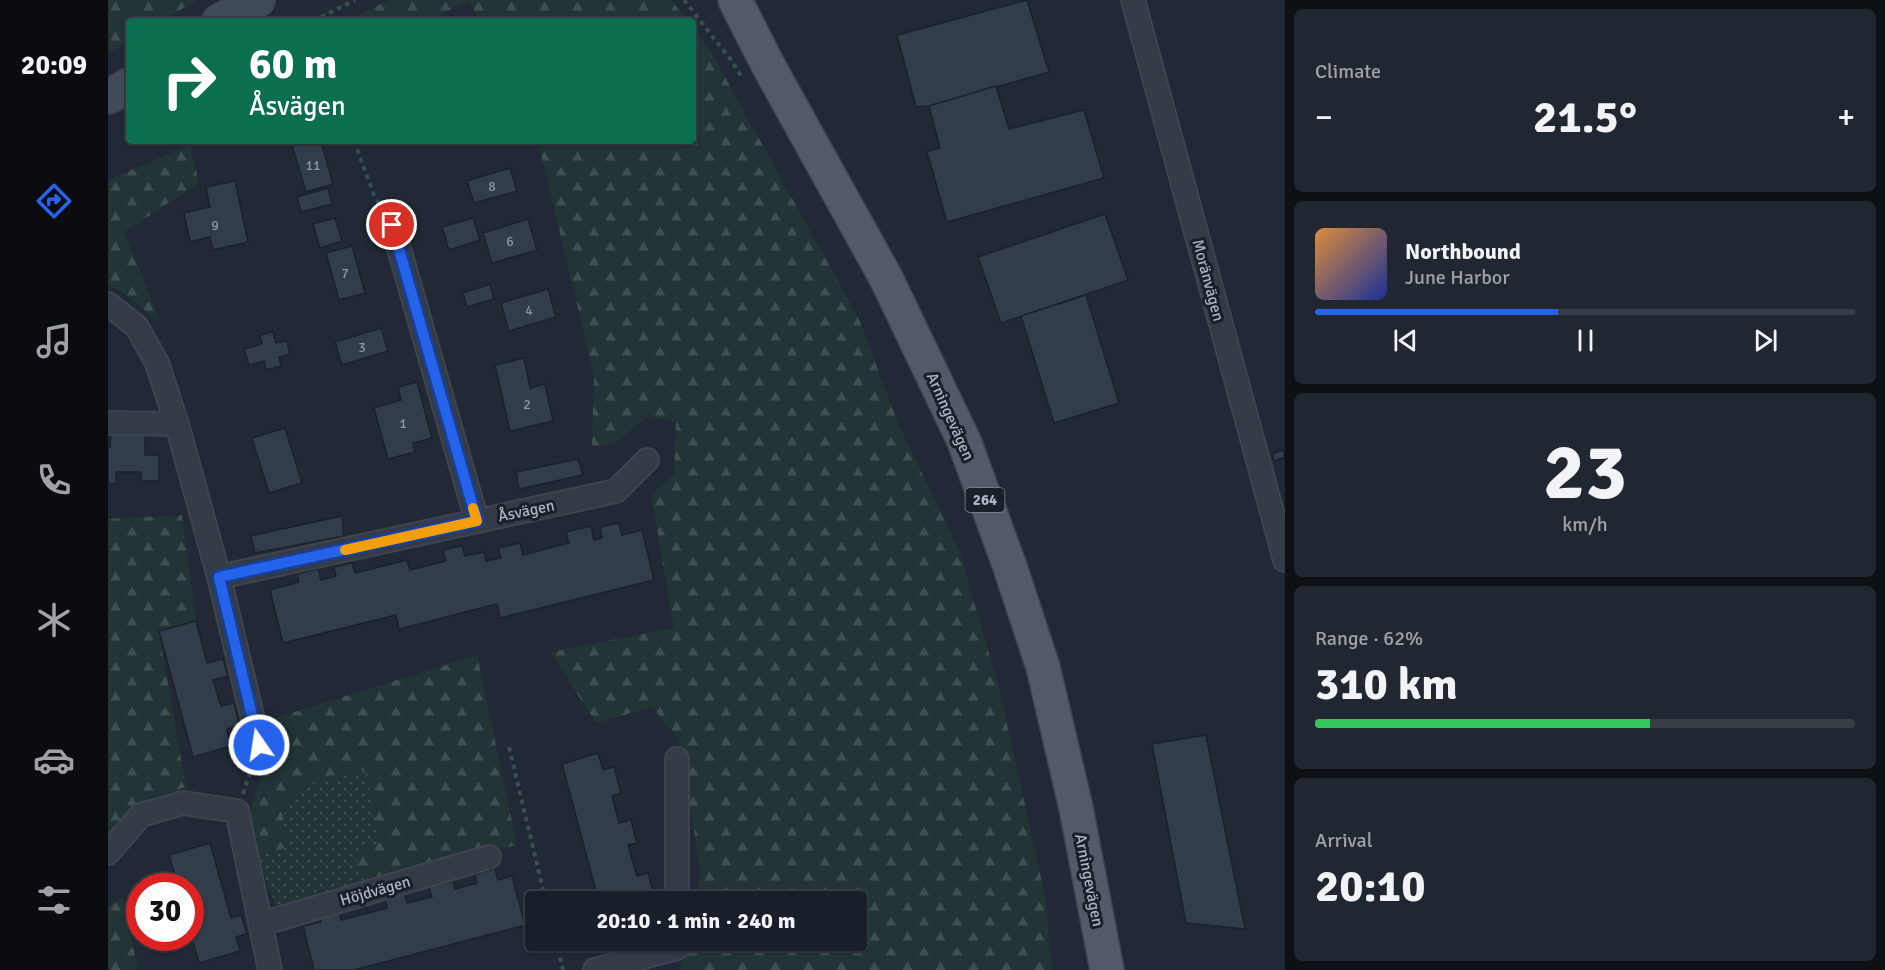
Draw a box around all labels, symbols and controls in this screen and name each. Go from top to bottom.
text: 60 m [249,39,338,90]
icon: right [150,42,228,120]
text: 20:09 [21,49,87,82]
text: Climate [1315,59,1381,84]
text: Åsvägen [249,90,346,123]
text: 21.5° [1533,90,1637,145]
text: − [1315,97,1333,138]
text: + [1837,97,1855,138]
house number: 11 [305,157,321,174]
house number: 8 [488,178,496,195]
icon: directions [33,180,75,222]
pin [366,199,417,250]
icon: arrive [375,208,408,241]
house number: 9 [211,217,219,234]
house number: 6 [506,233,514,250]
street label: Moränvägen [1187,237,1229,323]
text: Northbound [1405,238,1521,265]
house number: 7 [341,265,349,282]
text: June Harbor [1405,265,1510,290]
house number: 4 [525,302,533,319]
icon: music [33,320,75,362]
icon: previous [1389,324,1422,357]
icon: pause [1569,324,1602,357]
icon: next [1749,324,1782,357]
house number: 3 [358,339,366,356]
street label: Arningevägen [922,369,978,464]
house number: 2 [523,396,531,413]
house number: 1 [399,415,407,432]
text: 23 [1543,425,1627,521]
icon: phone [33,459,75,501]
road number: 264 [966,488,1004,512]
street label: Åsvägen [496,495,556,527]
text: km/h [1562,512,1608,537]
icon: climate [33,599,75,641]
text: Range · 62% [1315,626,1423,651]
text: 310 km [1315,657,1458,712]
position arrow [227,713,291,777]
icon: car [33,739,75,781]
text: Arrival [1315,828,1373,853]
street label: Arningevägen [1070,832,1108,928]
text: 20:10 [1315,859,1425,914]
street label: Höjdvägen [338,871,413,911]
speed limit sign: 30 [126,873,204,951]
icon: filters [33,879,75,921]
text: 20:10 · 1 min · 240 m [596,907,796,934]

